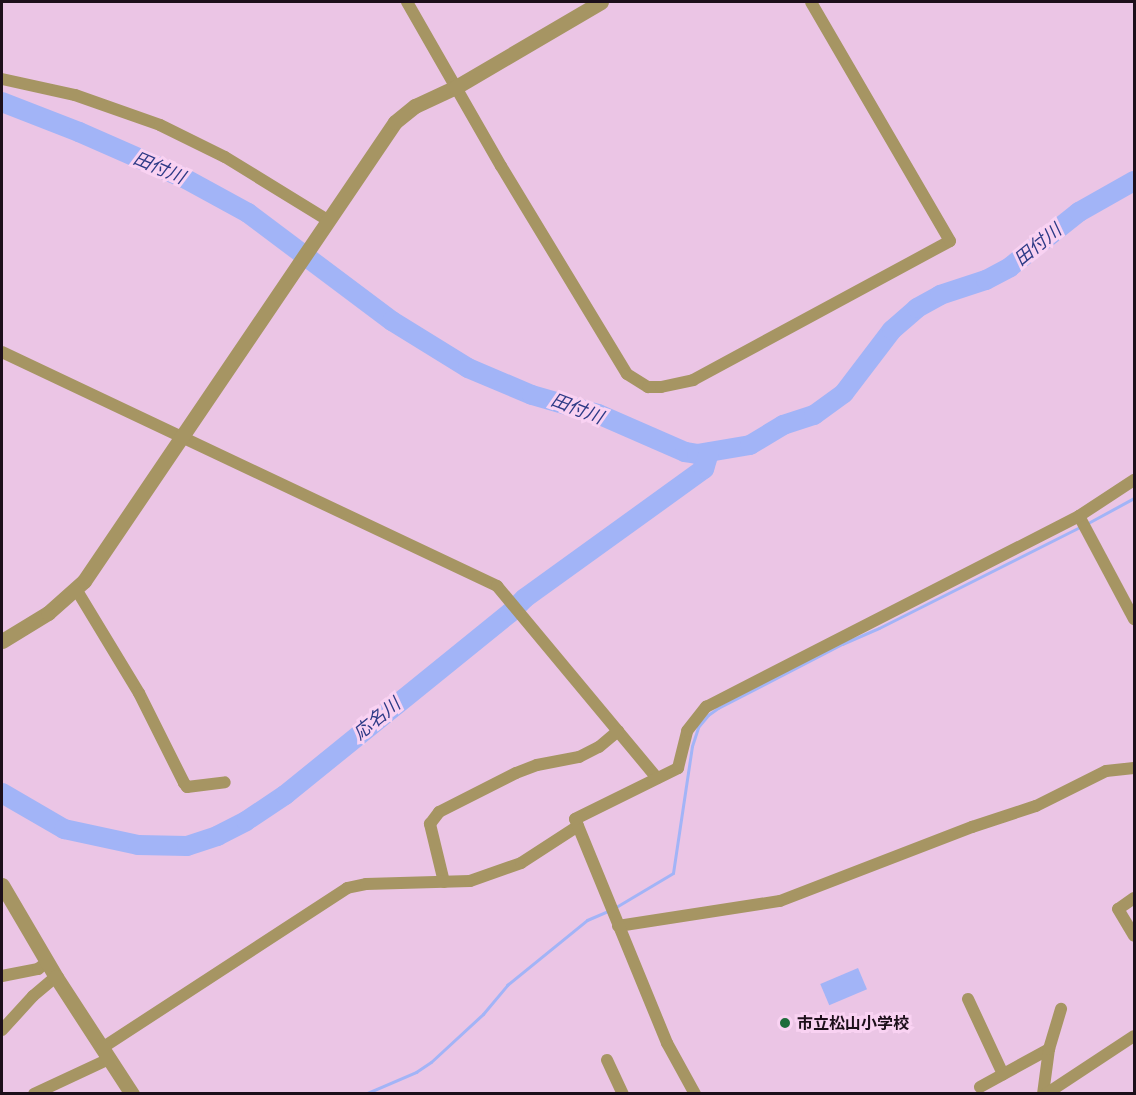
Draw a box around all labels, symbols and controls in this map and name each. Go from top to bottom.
water label: 田付川 [130,148,188,188]
water label: 田付川 [1010,220,1066,270]
water label: 田付川 [548,389,606,429]
water label: 応名川 [349,694,405,744]
place label: 市立松山小学校 [797,1013,909,1033]
marker: 市立松山小学校 [778,1016,792,1030]

